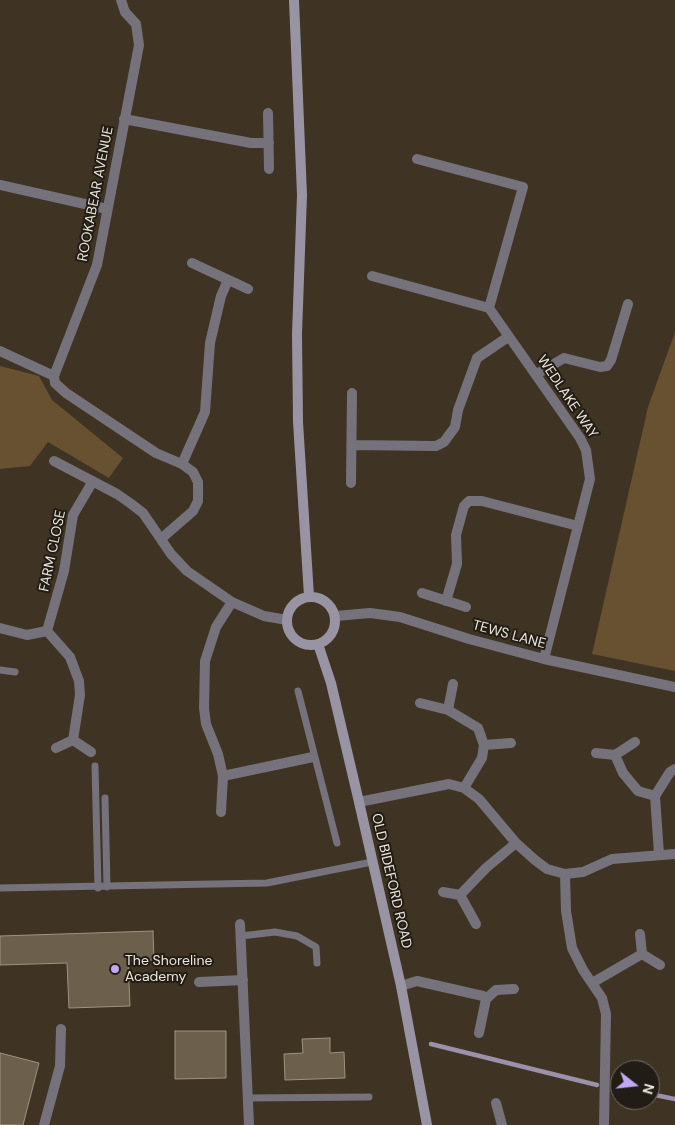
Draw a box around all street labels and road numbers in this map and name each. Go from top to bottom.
street label: ROOKABEAR AVENUE [75,125,117,263]
street label: WEDLAKE WAY [533,352,601,442]
street label: FARM CLOSE [36,509,70,593]
street label: TEWS LANE [471,617,547,653]
street label: OLD BIDEFORD ROAD [367,812,415,950]

